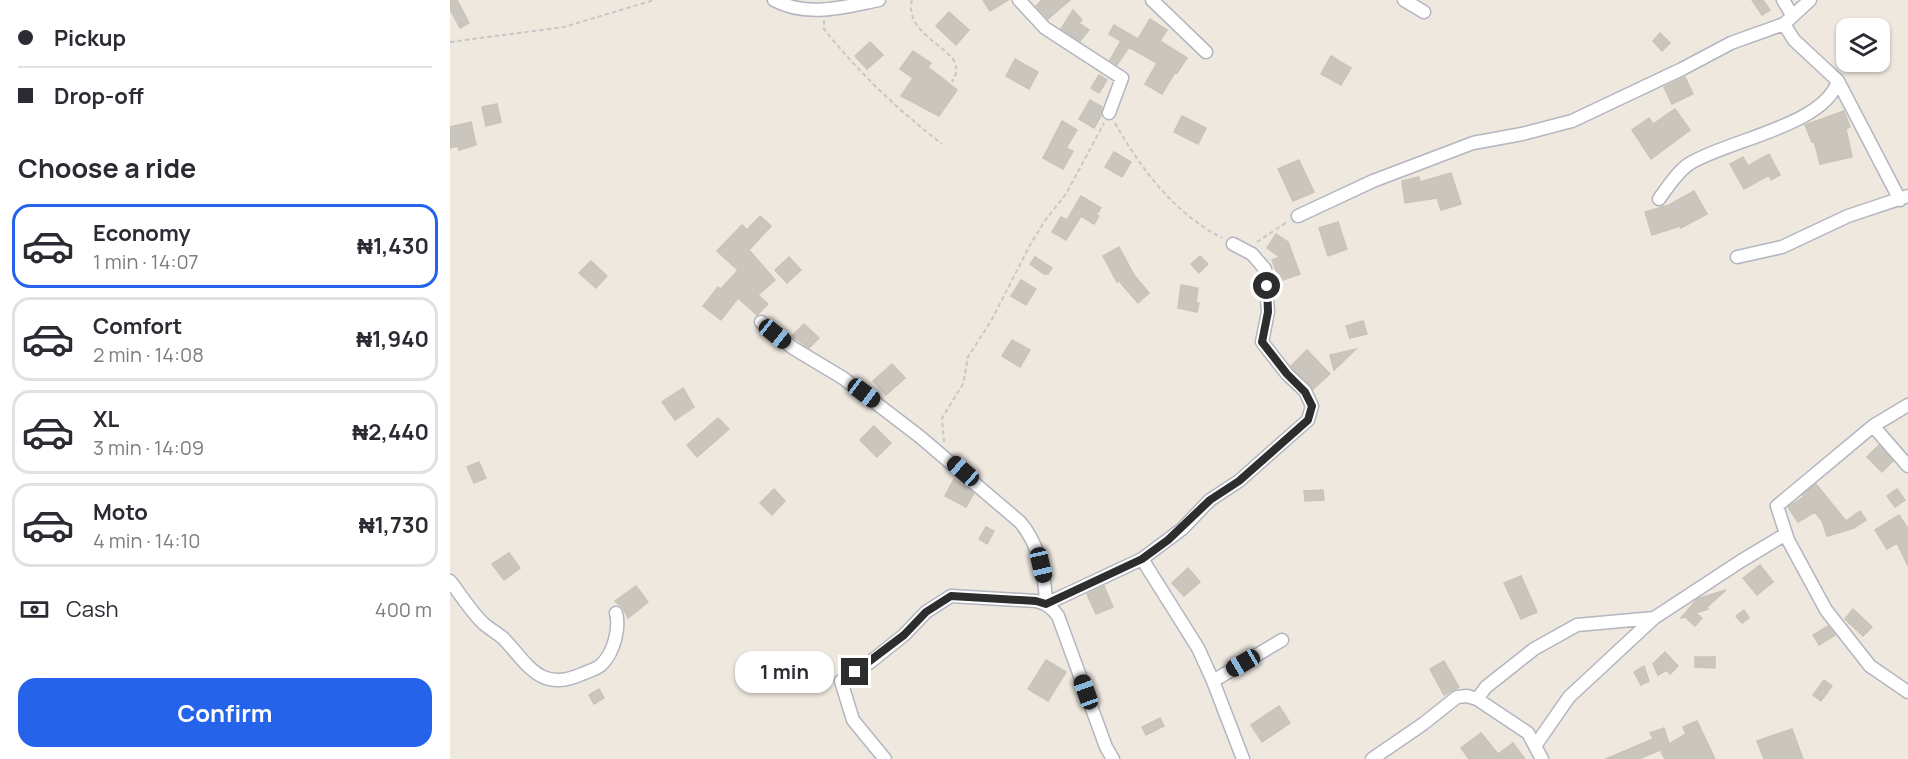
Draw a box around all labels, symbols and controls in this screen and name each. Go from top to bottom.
map controls [1836,18,1890,72]
button: layers [1836,18,1890,72]
text: Pickup [54,23,126,53]
text: Drop-off [54,81,144,111]
text: Choose a ride [18,149,196,186]
text: Economy [93,218,191,248]
icon: car [21,219,75,273]
text: ₦1,430 [357,231,429,261]
text: 1 min · 14:07 [93,248,199,275]
route start [1253,272,1280,299]
text: Comfort [93,311,182,341]
icon: car [21,312,75,366]
car [755,316,795,352]
text: ₦1,940 [356,324,429,354]
text: 2 min · 14:08 [93,341,204,368]
car [844,375,884,411]
text: XL [93,404,119,434]
icon: car [21,405,75,459]
text: ₦2,440 [352,417,429,447]
text: 3 min · 14:09 [93,434,204,461]
car [944,452,982,490]
text: Moto [93,497,148,527]
icon: car [21,498,75,552]
text: ₦1,730 [359,510,429,540]
text: 4 min · 14:10 [93,527,200,554]
car [1028,545,1054,585]
icon: cash [18,593,51,626]
text: Cash [66,594,119,624]
text: 400 m [375,596,432,623]
car [1223,646,1263,680]
callout: 1 min [735,651,834,693]
text: 1 min [760,658,809,685]
route end [841,658,868,685]
car [1071,672,1101,712]
button: Confirm [18,678,432,747]

